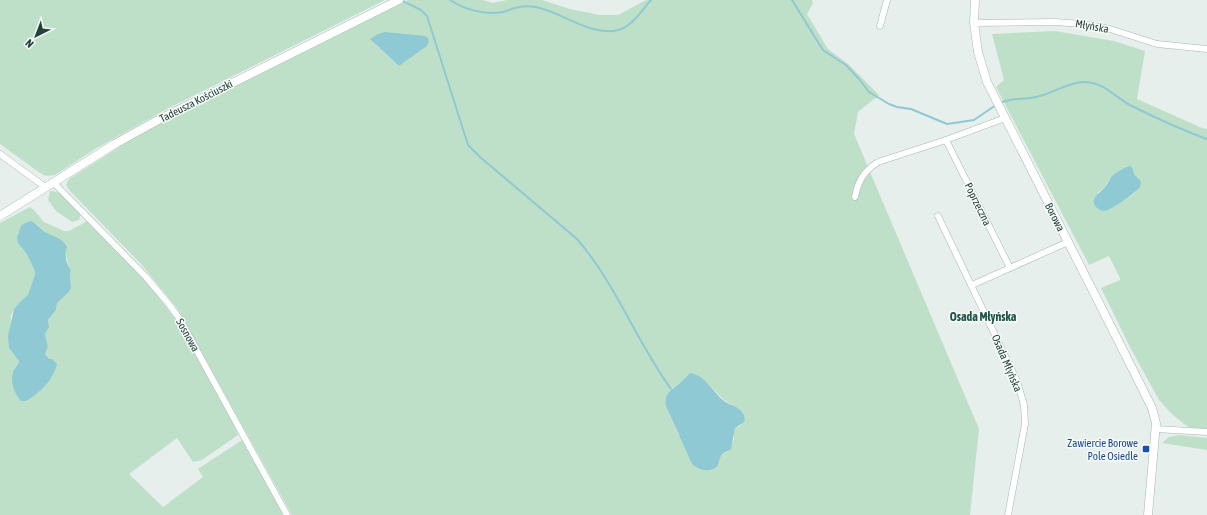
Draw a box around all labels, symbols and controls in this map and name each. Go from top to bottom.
north arrow [16,16,56,56]
street label: Młyńska [1074,17,1110,35]
text: N [23,37,36,50]
street label: Tadeusza Kościuszki [158,77,234,125]
street label: Poprzeczna [962,181,994,227]
street label: Borowa [1043,201,1067,233]
district label: Osada Młyńska [950,310,1017,324]
street label: Sosnowa [174,317,202,353]
street label: Osada Młyńska [990,333,1024,393]
place label: Zawiercie Borowe Pole Osiedle [1067,437,1138,462]
marker: Zawiercie Borowe Pole Osiedle [1141,444,1151,454]

